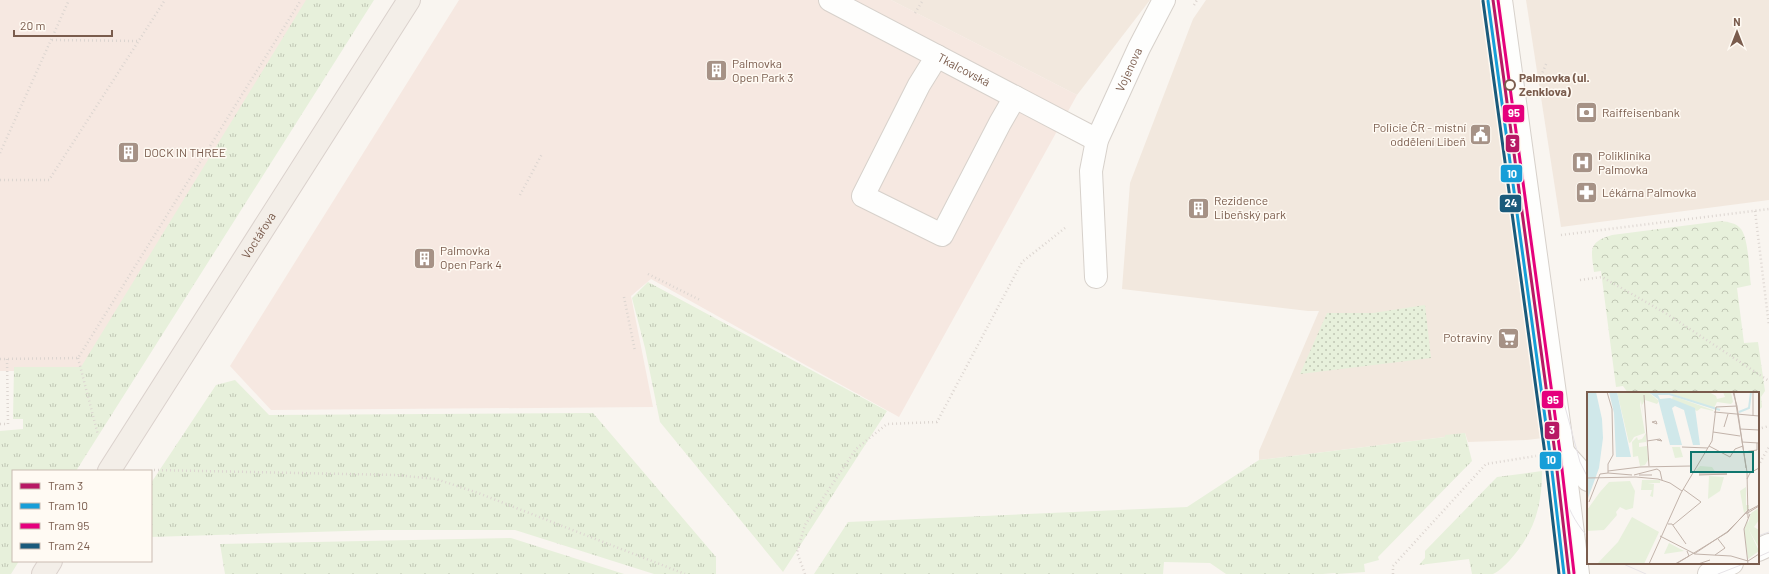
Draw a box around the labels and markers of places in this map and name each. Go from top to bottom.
place label: Palmovka Open Park 3 [732,56,793,84]
building icon: Palmovka Open Park 3 [703,58,729,84]
place label: Palmovka (ul. Zenklova) [1519,70,1590,98]
marker: Palmovka (ul. Zenklova) [1504,79,1516,91]
bank icon: Raiffeisenbank [1573,100,1599,126]
place label: Raiffeisenbank [1602,105,1680,119]
place label: Policie ČR - místní oddělení Libeň [1373,120,1466,148]
public building icon: Policie ČR - místní oddělení Libeň [1468,122,1494,148]
building icon: DOCK IN THREE [115,140,141,166]
place label: DOCK IN THREE [144,145,226,159]
place label: Poliklinika Palmovka [1598,148,1651,176]
hospital icon: Poliklinika Palmovka [1570,150,1596,176]
pharmacy icon: Lékárna Palmovka [1574,180,1600,206]
place label: Lékárna Palmovka [1602,185,1696,199]
place label: Rezidence Libeňský park [1214,193,1286,221]
building icon: Rezidence Libeňský park [1185,195,1211,221]
place label: Palmovka Open Park 4 [440,243,502,271]
building icon: Palmovka Open Park 4 [411,245,437,271]
supermarket icon: Potraviny [1495,325,1521,351]
place label: Potraviny [1443,330,1492,344]

